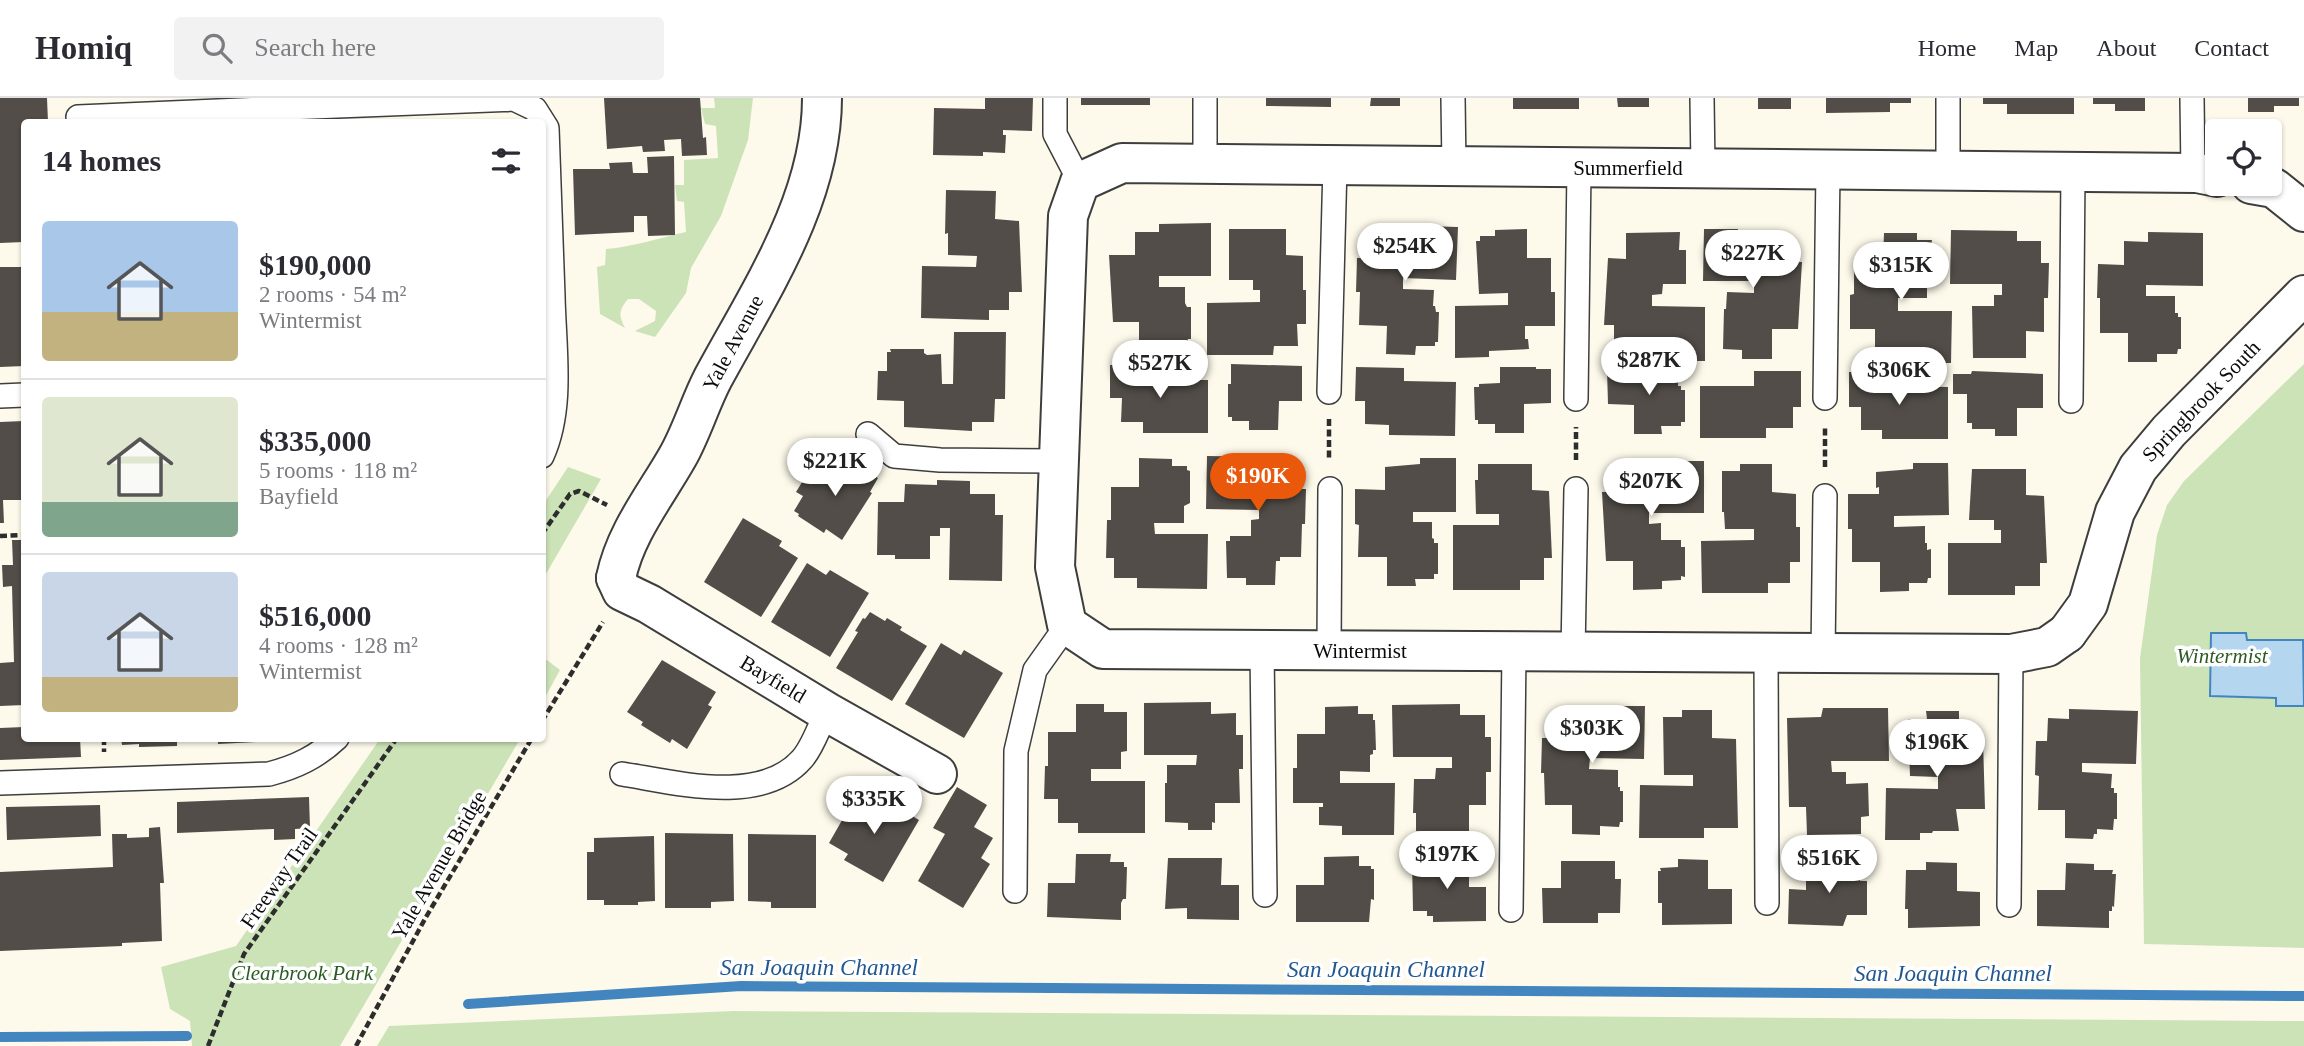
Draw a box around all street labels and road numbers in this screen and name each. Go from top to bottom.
street label: Summerfield [1573,156,1683,180]
street label: Yale Avenue [698,291,768,395]
street label: Springbrook South [2137,335,2265,467]
street label: Wintermist [1313,639,1407,663]
street label: Bayfield [736,650,811,708]
street label: Yale Avenue Bridge [387,786,491,944]
street label: Freeway Trail [236,823,323,933]

